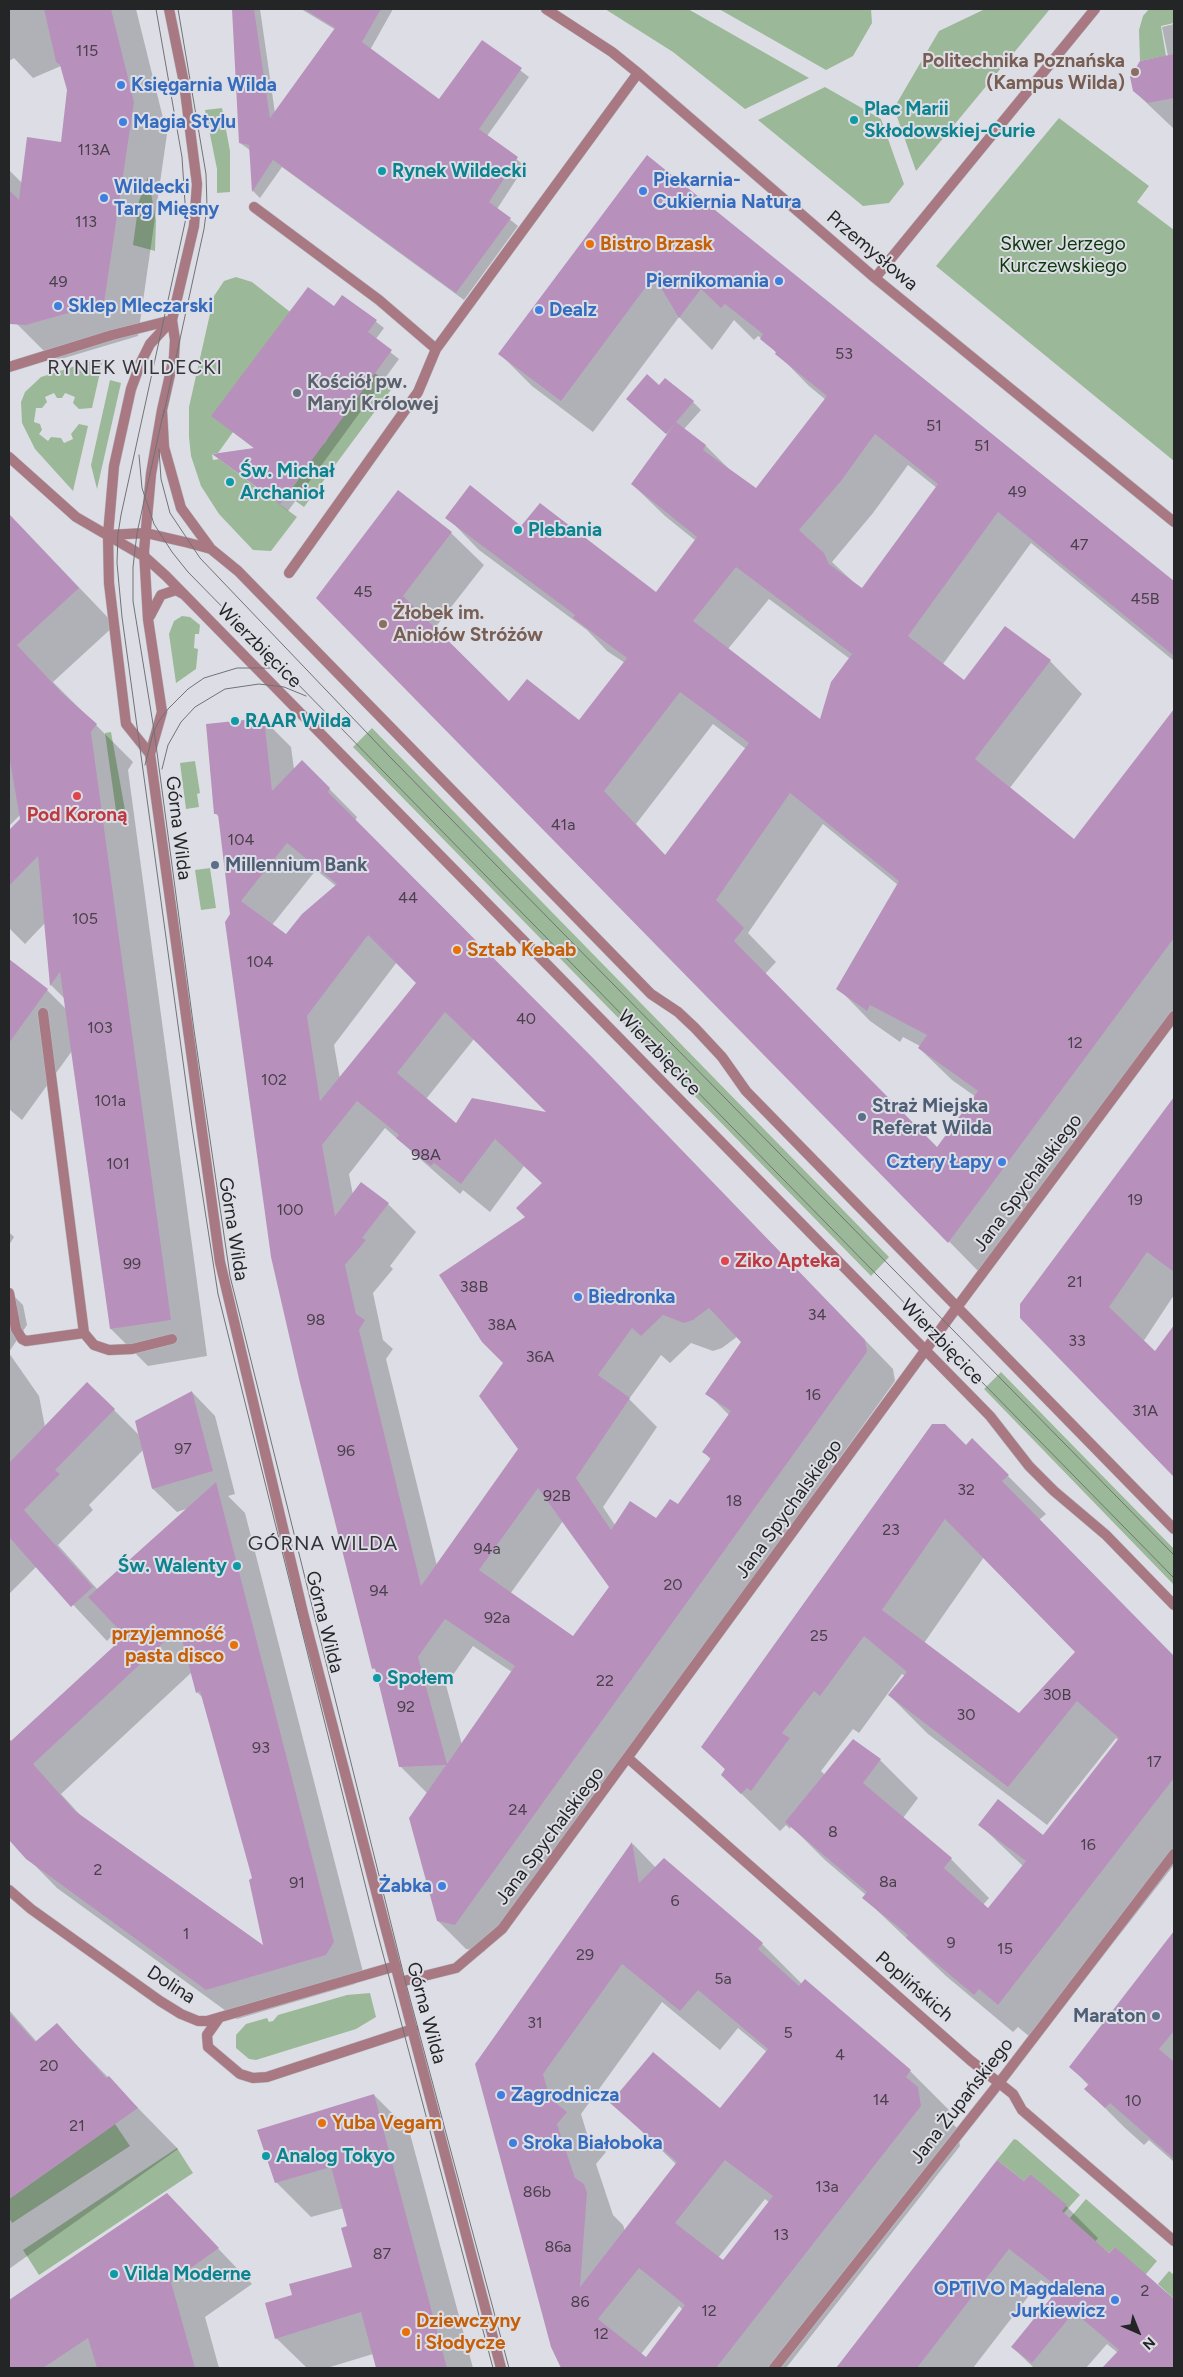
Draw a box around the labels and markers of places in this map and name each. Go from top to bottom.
place label: Politechnika Poznańska (Kampus Wilda) [922,50,1125,94]
marker: Politechnika Poznańska (Kampus Wilda) [1129,66,1141,78]
place label: Księgarnia Wilda [131,74,277,96]
marker: Księgarnia Wilda [115,79,127,91]
place label: Plac Marii Skłodowskiej-Curie [864,98,1035,142]
place label: Magia Stylu [133,111,236,133]
marker: Plac Marii Skłodowskiej-Curie [848,114,860,126]
marker: Magia Stylu [117,116,129,128]
place label: Rynek Wildecki [392,160,527,182]
marker: Rynek Wildecki [376,165,388,177]
place label: Piekarnia- Cukiernia Natura [653,169,801,213]
place label: Wildecki Targ Mięsny [114,176,219,220]
marker: Piekarnia- Cukiernia Natura [637,185,649,197]
marker: Wildecki Targ Mięsny [98,192,110,204]
place label: Bistro Brzask [600,233,713,255]
marker: Bistro Brzask [584,238,596,250]
place label: Piernikomania [646,270,769,292]
marker: Piernikomania [773,275,785,287]
place label: Sklep Mleczarski [68,295,213,317]
place label: Dealz [549,299,597,321]
marker: Sklep Mleczarski [52,300,64,312]
marker: Dealz [533,304,545,316]
place label: Kościół pw. Maryi Królowej [307,371,439,415]
marker: Kościół pw. Maryi Królowej [291,387,303,399]
place label: Św. Michał Archanioł [240,460,335,504]
marker: Św. Michał Archanioł [224,476,236,488]
place label: Plebania [528,519,602,541]
marker: Plebania [512,524,524,536]
place label: Żłobek im. Aniołów Stróżów [393,602,543,646]
marker: Żłobek im. Aniołów Stróżów [377,618,389,630]
place label: RAAR Wilda [245,710,351,732]
marker: RAAR Wilda [229,715,241,727]
marker: Pod Koroną [71,790,83,802]
place label: Pod Koroną [27,804,127,826]
place label: Millennium Bank [225,854,367,876]
marker: Millennium Bank [209,859,221,871]
place label: Sztab Kebab [467,939,576,961]
marker: Sztab Kebab [451,944,463,956]
place label: Straż Miejska Referat Wilda [872,1095,992,1139]
marker: Straż Miejska Referat Wilda [856,1111,868,1123]
place label: Cztery Łapy [886,1151,992,1173]
marker: Cztery Łapy [996,1156,1008,1168]
place label: Ziko Apteka [735,1250,840,1272]
marker: Ziko Apteka [719,1255,731,1267]
place label: Biedronka [588,1286,675,1308]
marker: Biedronka [572,1291,584,1303]
place label: Św. Walenty [118,1555,227,1577]
marker: Św. Walenty [231,1560,243,1572]
place label: przyjemność pasta disco [111,1623,224,1667]
marker: przyjemność pasta disco [228,1639,240,1651]
place label: Społem [387,1667,454,1689]
marker: Społem [371,1672,383,1684]
place label: Żabka [379,1875,432,1897]
marker: Żabka [436,1880,448,1892]
place label: Maraton [1073,2005,1146,2027]
marker: Maraton [1150,2010,1162,2022]
place label: Zagrodnicza [511,2084,619,2106]
marker: Zagrodnicza [495,2089,507,2101]
place label: Yuba Vegam [332,2112,442,2134]
marker: Yuba Vegam [316,2117,328,2129]
place label: Sroka Białoboka [523,2132,663,2154]
marker: Sroka Białoboka [507,2137,519,2149]
place label: Analog Tokyo [276,2145,395,2167]
marker: Analog Tokyo [260,2150,272,2162]
place label: Vilda Moderne [124,2263,251,2285]
marker: Vilda Moderne [108,2268,120,2280]
place label: OPTIVO Magdalena Jurkiewicz [934,2278,1105,2322]
marker: OPTIVO Magdalena Jurkiewicz [1109,2294,1121,2306]
place label: Dziewczyny i Słodycze [416,2310,521,2354]
marker: Dziewczyny i Słodycze [400,2326,412,2338]

